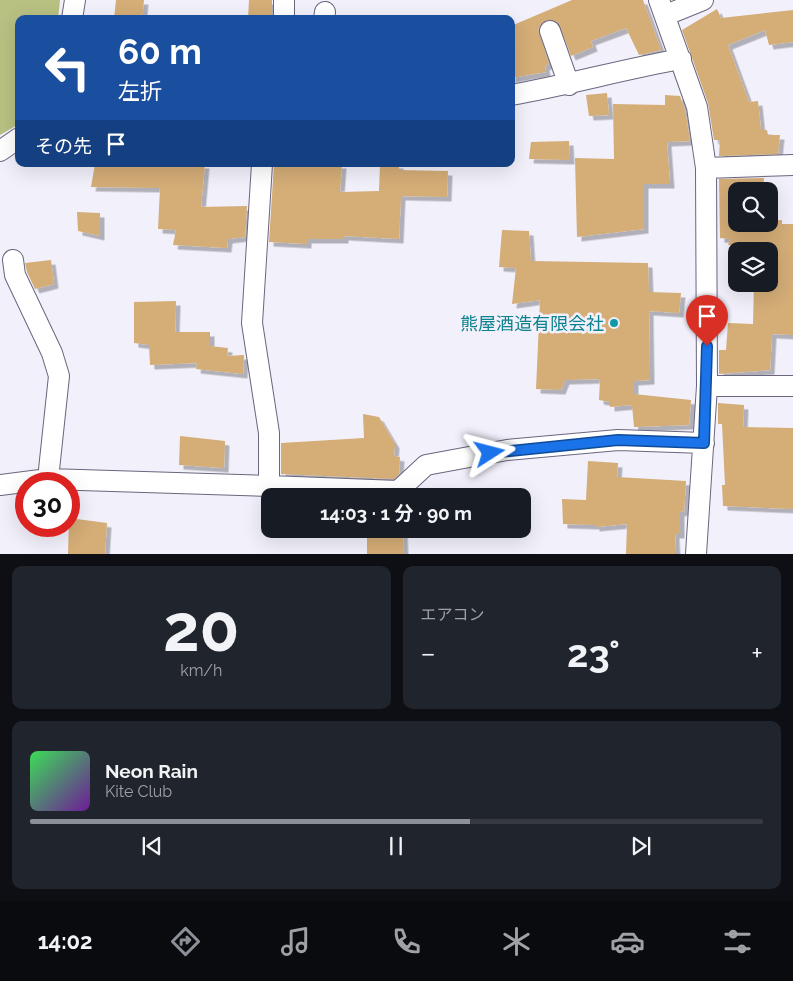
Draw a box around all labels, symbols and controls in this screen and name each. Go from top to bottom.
text: 60 m [118,31,202,72]
icon: left [35,35,100,100]
text: 左折 [118,78,162,104]
icon: arrive [102,130,130,158]
text: その先 [35,135,92,157]
map controls [728,182,778,292]
button: search [728,182,778,232]
button: layers [728,242,778,292]
pin [686,295,728,346]
icon: arrive [693,302,721,330]
place label: 熊屋酒造有限会社 [460,313,604,334]
marker: 熊屋酒造有限会社 [608,317,620,329]
position arrow [463,426,515,478]
speed limit sign: 30 [15,472,80,537]
text: 14:03 · 1 分 · 90 m [320,502,472,524]
text: 20 [163,590,240,666]
text: エアコン [421,605,485,624]
text: 23° [567,631,620,676]
text: − [421,637,436,670]
text: + [751,637,763,670]
text: km/h [180,661,222,680]
text: Neon Rain [105,760,198,782]
text: Kite Club [105,782,172,801]
icon: previous [138,832,166,860]
icon: pause [382,832,410,860]
icon: next [627,832,655,860]
icon: directions [168,924,203,959]
icon: music [278,924,313,959]
icon: phone [389,924,424,959]
icon: climate [499,924,534,959]
icon: car [610,924,645,959]
icon: filters [720,924,755,959]
text: 14:02 [38,928,93,954]

